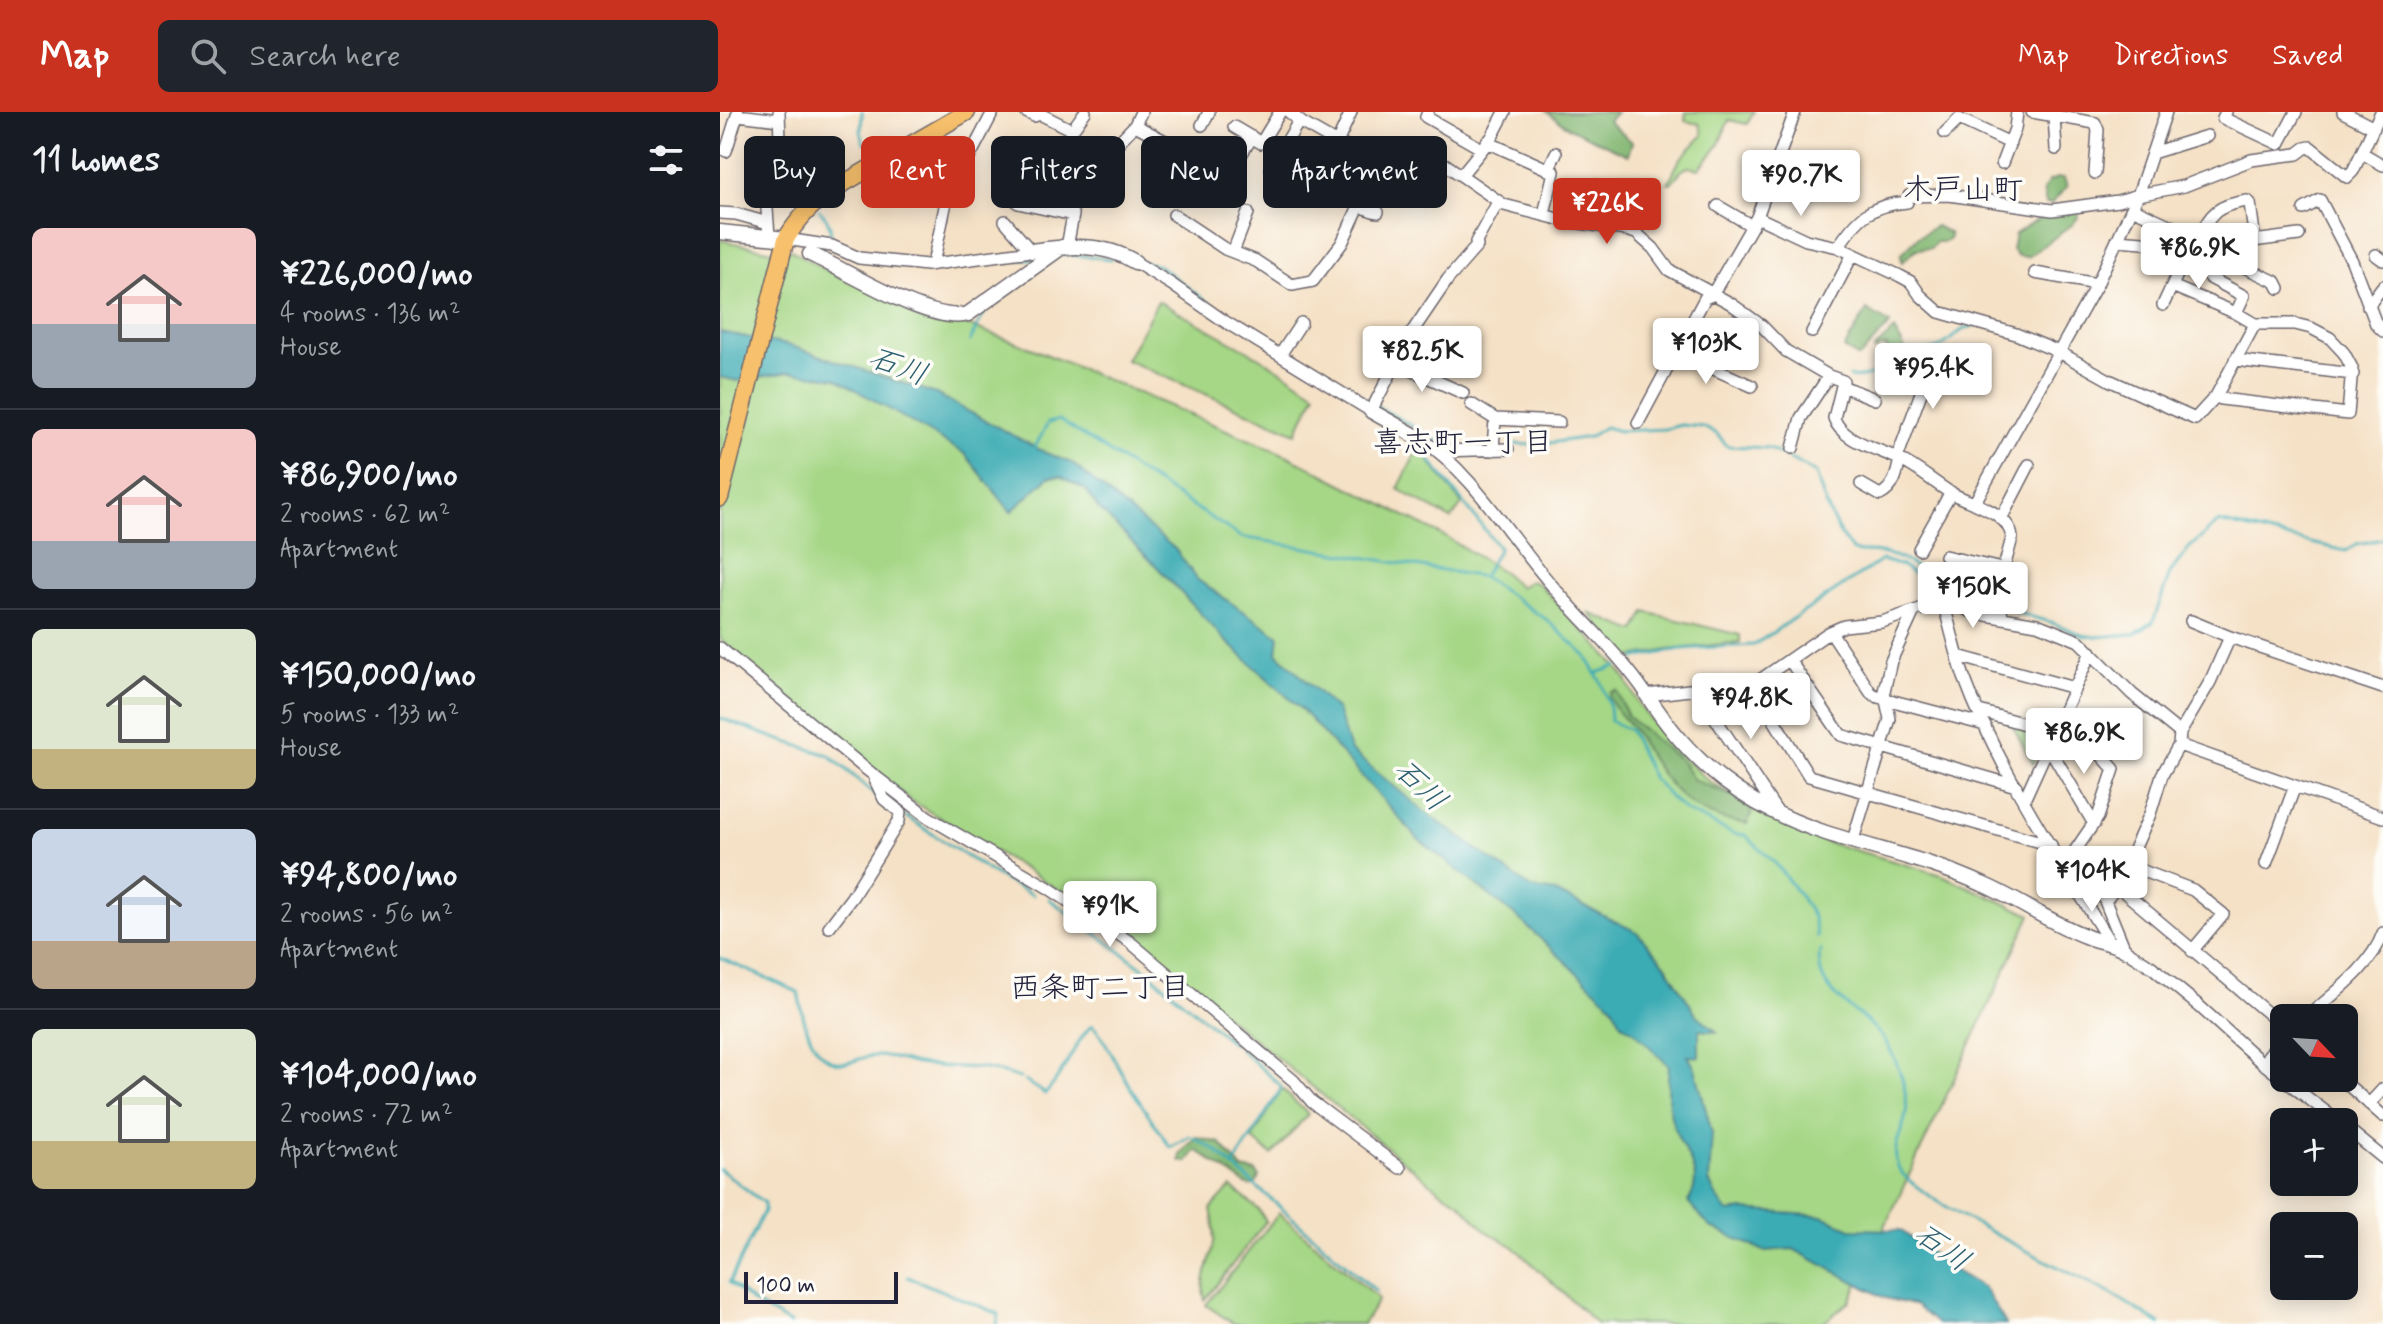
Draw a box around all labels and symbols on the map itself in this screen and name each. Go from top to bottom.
pin: ¥90.7K [1736,150,1866,218]
district label: 木戸山町 [1903,171,2023,210]
pin: ¥226K [1551,178,1663,246]
pin: ¥86.9K [2134,223,2264,291]
pin: ¥103K [1650,318,1762,386]
pin: ¥82.5K [1357,326,1487,394]
water label: 石川 [863,338,933,396]
pin: ¥95.4K [1868,343,1998,411]
district label: 喜志町一丁目 [1373,424,1553,463]
pin: ¥150K [1917,562,2029,630]
pin: ¥94.8K [1686,673,1816,741]
pin: ¥86.9K [2019,708,2149,776]
water label: 石川 [1385,751,1455,821]
pin: ¥104K [2036,846,2148,914]
pin: ¥91K [1063,881,1157,949]
district label: 西条町二丁目 [1010,969,1190,1008]
north arrow [2270,1004,2358,1092]
water label: 石川 [1906,1215,1978,1281]
scale bar [744,1268,898,1304]

